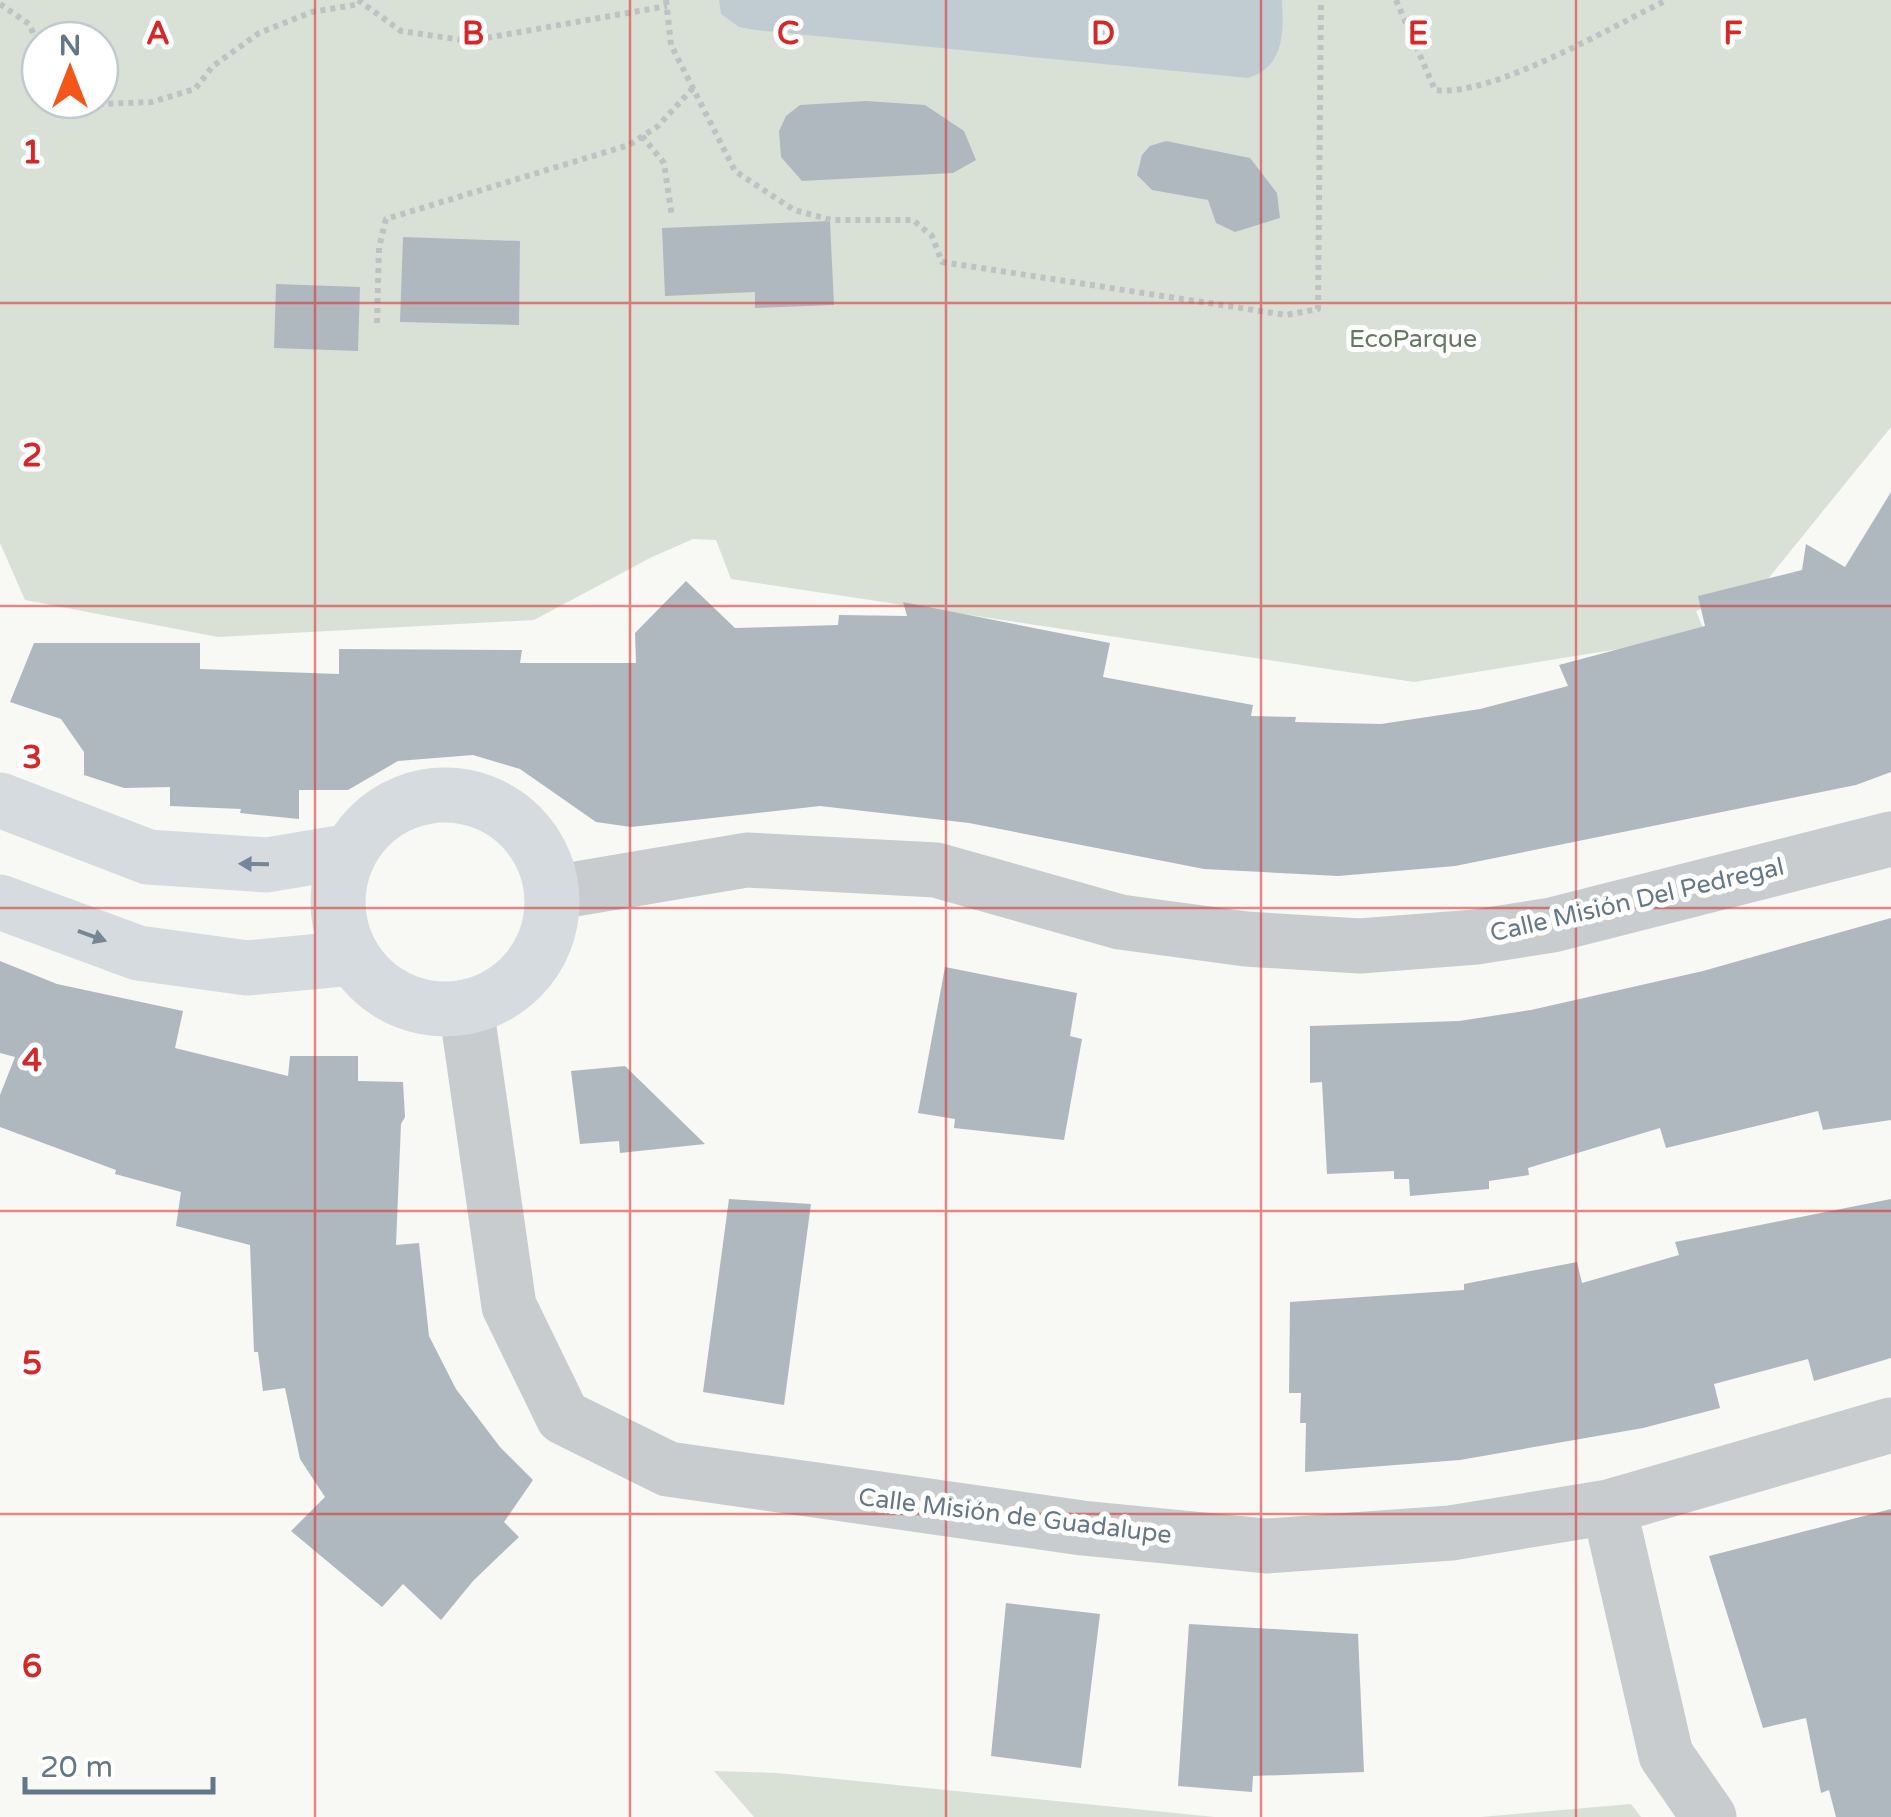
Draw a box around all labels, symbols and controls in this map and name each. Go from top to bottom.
text: A [146,15,170,53]
text: B [462,15,484,53]
text: C [777,15,799,53]
text: D [1091,15,1115,53]
text: E [1408,15,1428,53]
text: F [1723,15,1743,53]
north arrow [20,20,120,120]
text: N [59,29,81,63]
text: 1 [22,134,42,172]
park label: EcoParque [1349,324,1477,354]
text: 2 [22,437,42,475]
text: 3 [22,739,42,777]
street label: Calle Misión Del Pedregal [1487,852,1787,948]
one-way arrow [237,856,269,872]
one-way arrow [77,929,107,944]
text: 4 [22,1042,42,1080]
text: 5 [22,1345,42,1383]
street label: Calle Misión de Guadalupe [857,1482,1173,1550]
text: 6 [22,1648,42,1686]
scale bar [25,1732,212,1794]
text: 20 m [40,1749,113,1786]

